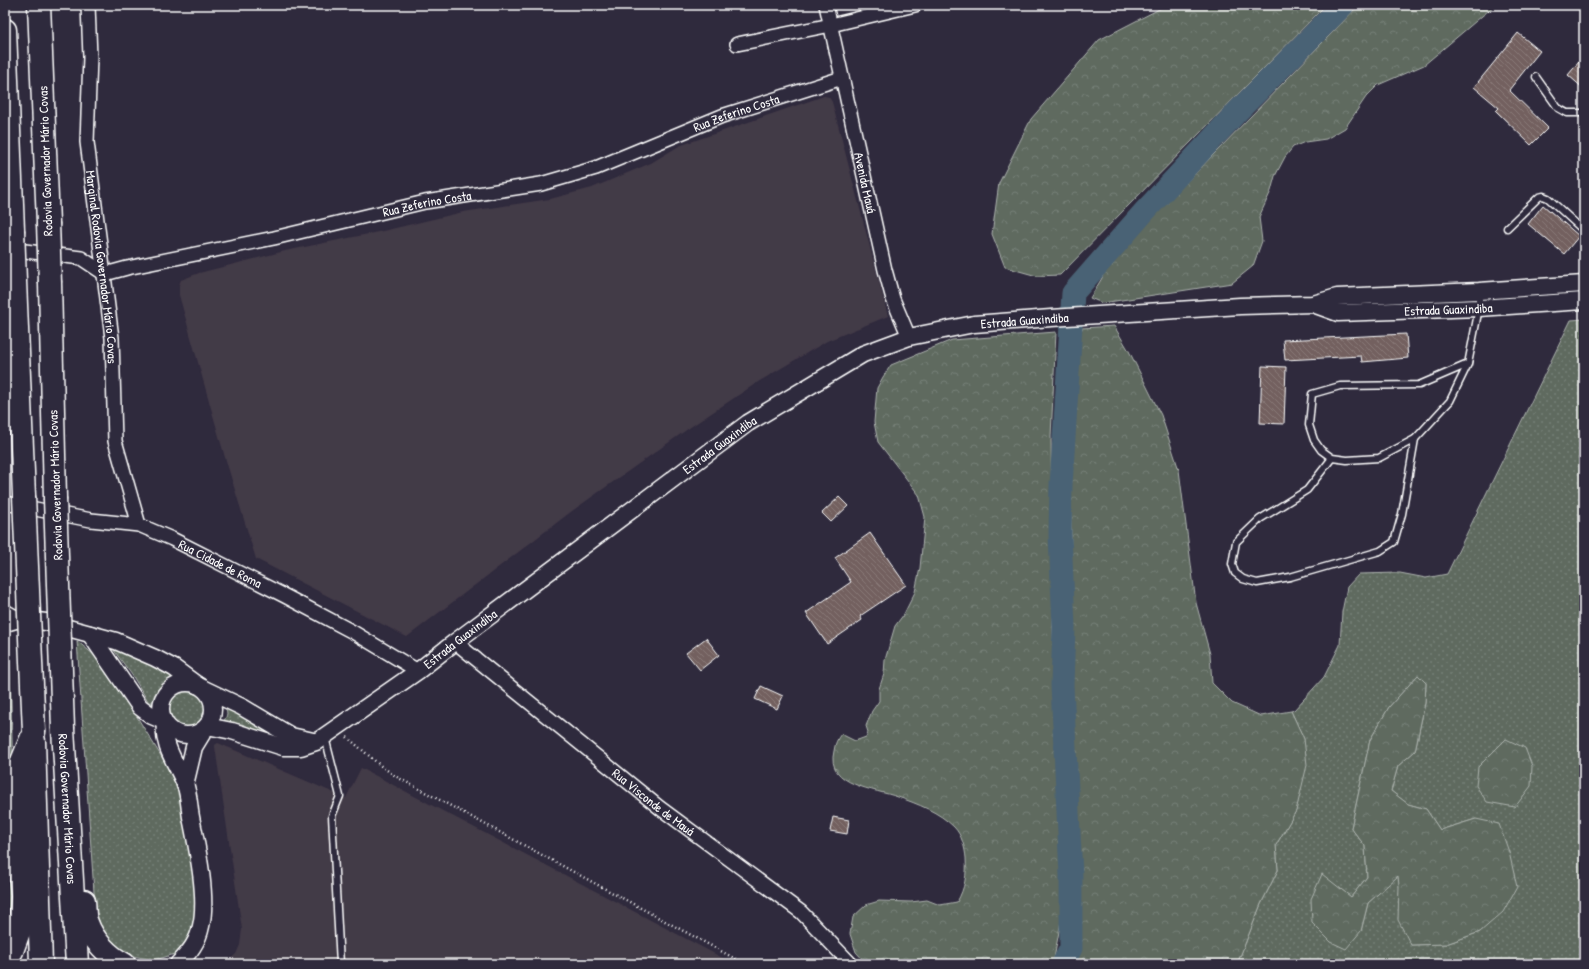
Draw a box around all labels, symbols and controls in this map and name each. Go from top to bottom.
street label: Rodovia Governador Mário Covas [33,86,57,236]
street label: Rua Zeferino Costa [690,89,781,136]
street label: Avenida Mauá [850,150,881,215]
street label: Marginal Rodovia Governador Mário Covas [82,169,122,364]
street label: Rua Zeferino Costa [381,186,472,221]
street label: Estrada Guaxindiba [1404,298,1493,320]
street label: Estrada Guaxindiba [980,308,1069,332]
street label: Rodovia Governador Mário Covas [43,410,67,560]
street label: Estrada Guaxindiba [679,411,760,478]
street label: Rua Cidade de Roma [176,535,265,592]
street label: Estrada Guaxindiba [419,605,500,673]
street label: Rodovia Governador Mário Covas [54,733,81,885]
street label: Rua Visconde de Mauá [609,764,699,840]

